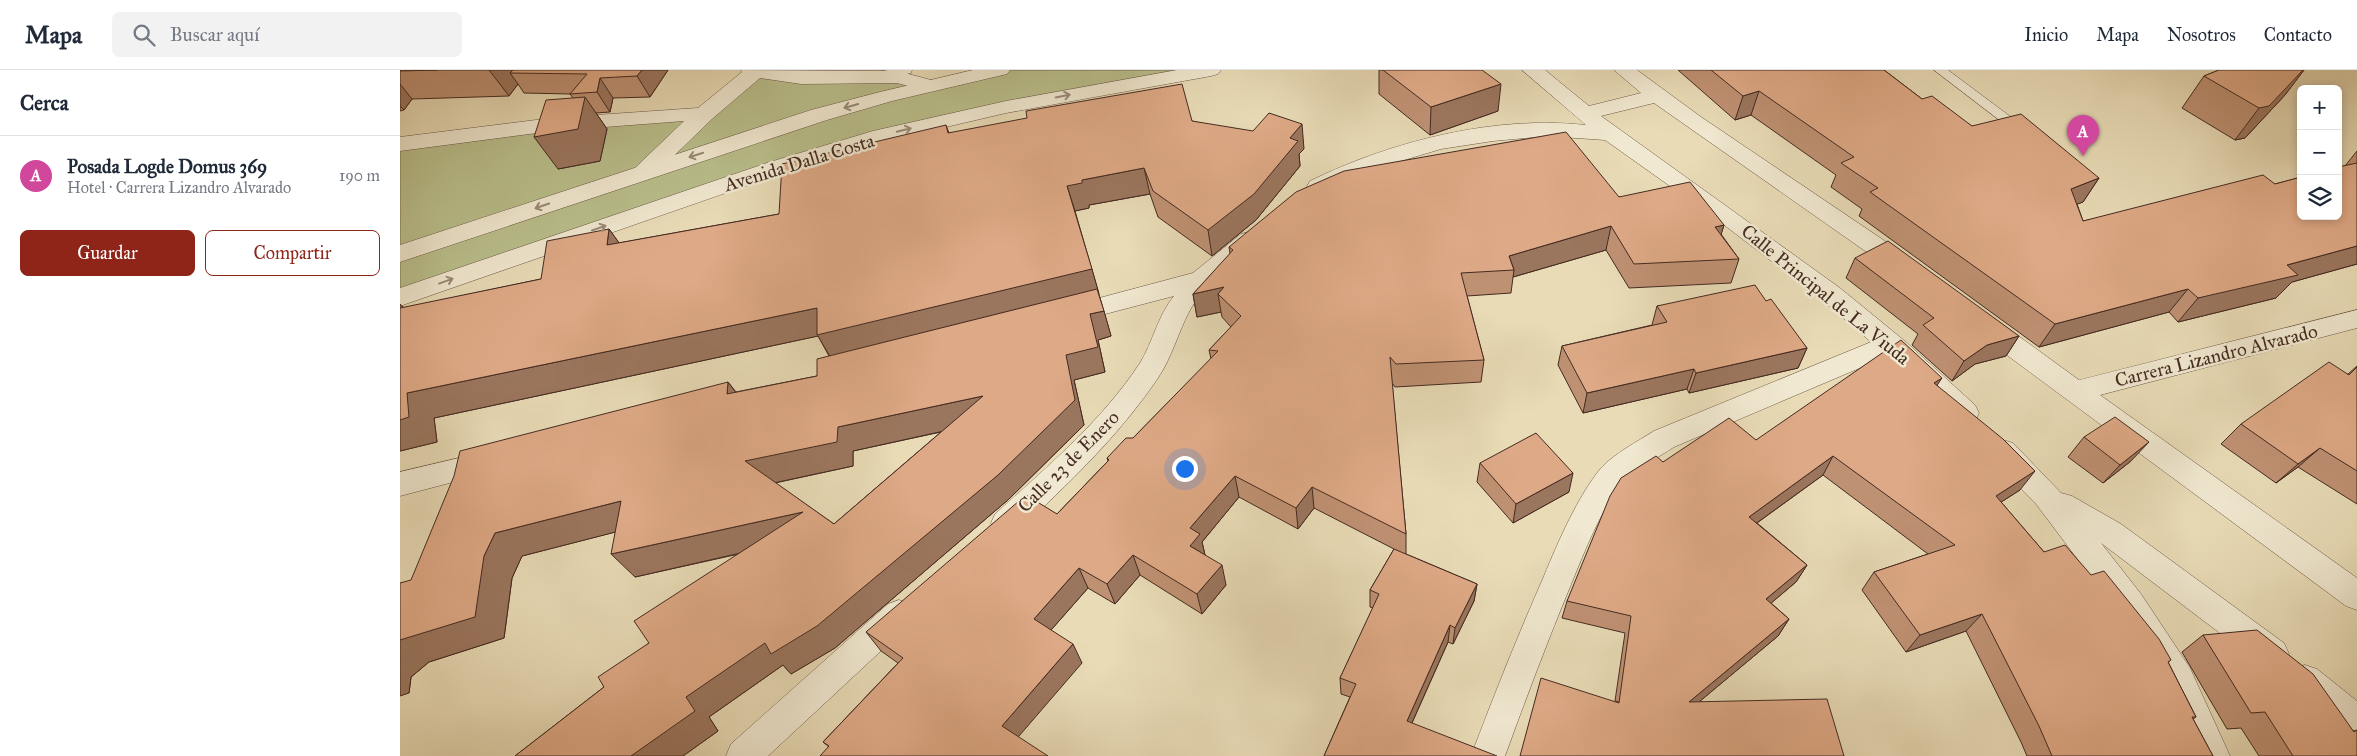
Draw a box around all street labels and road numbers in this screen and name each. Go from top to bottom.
street label: Avenida Dalla Costa [720,128,878,197]
street label: Calle Principal de La Viuda [1737,219,1915,370]
street label: Carrera Lizandro Alvarado [2112,319,2320,392]
street label: Calle 23 de Enero [1013,406,1124,517]

